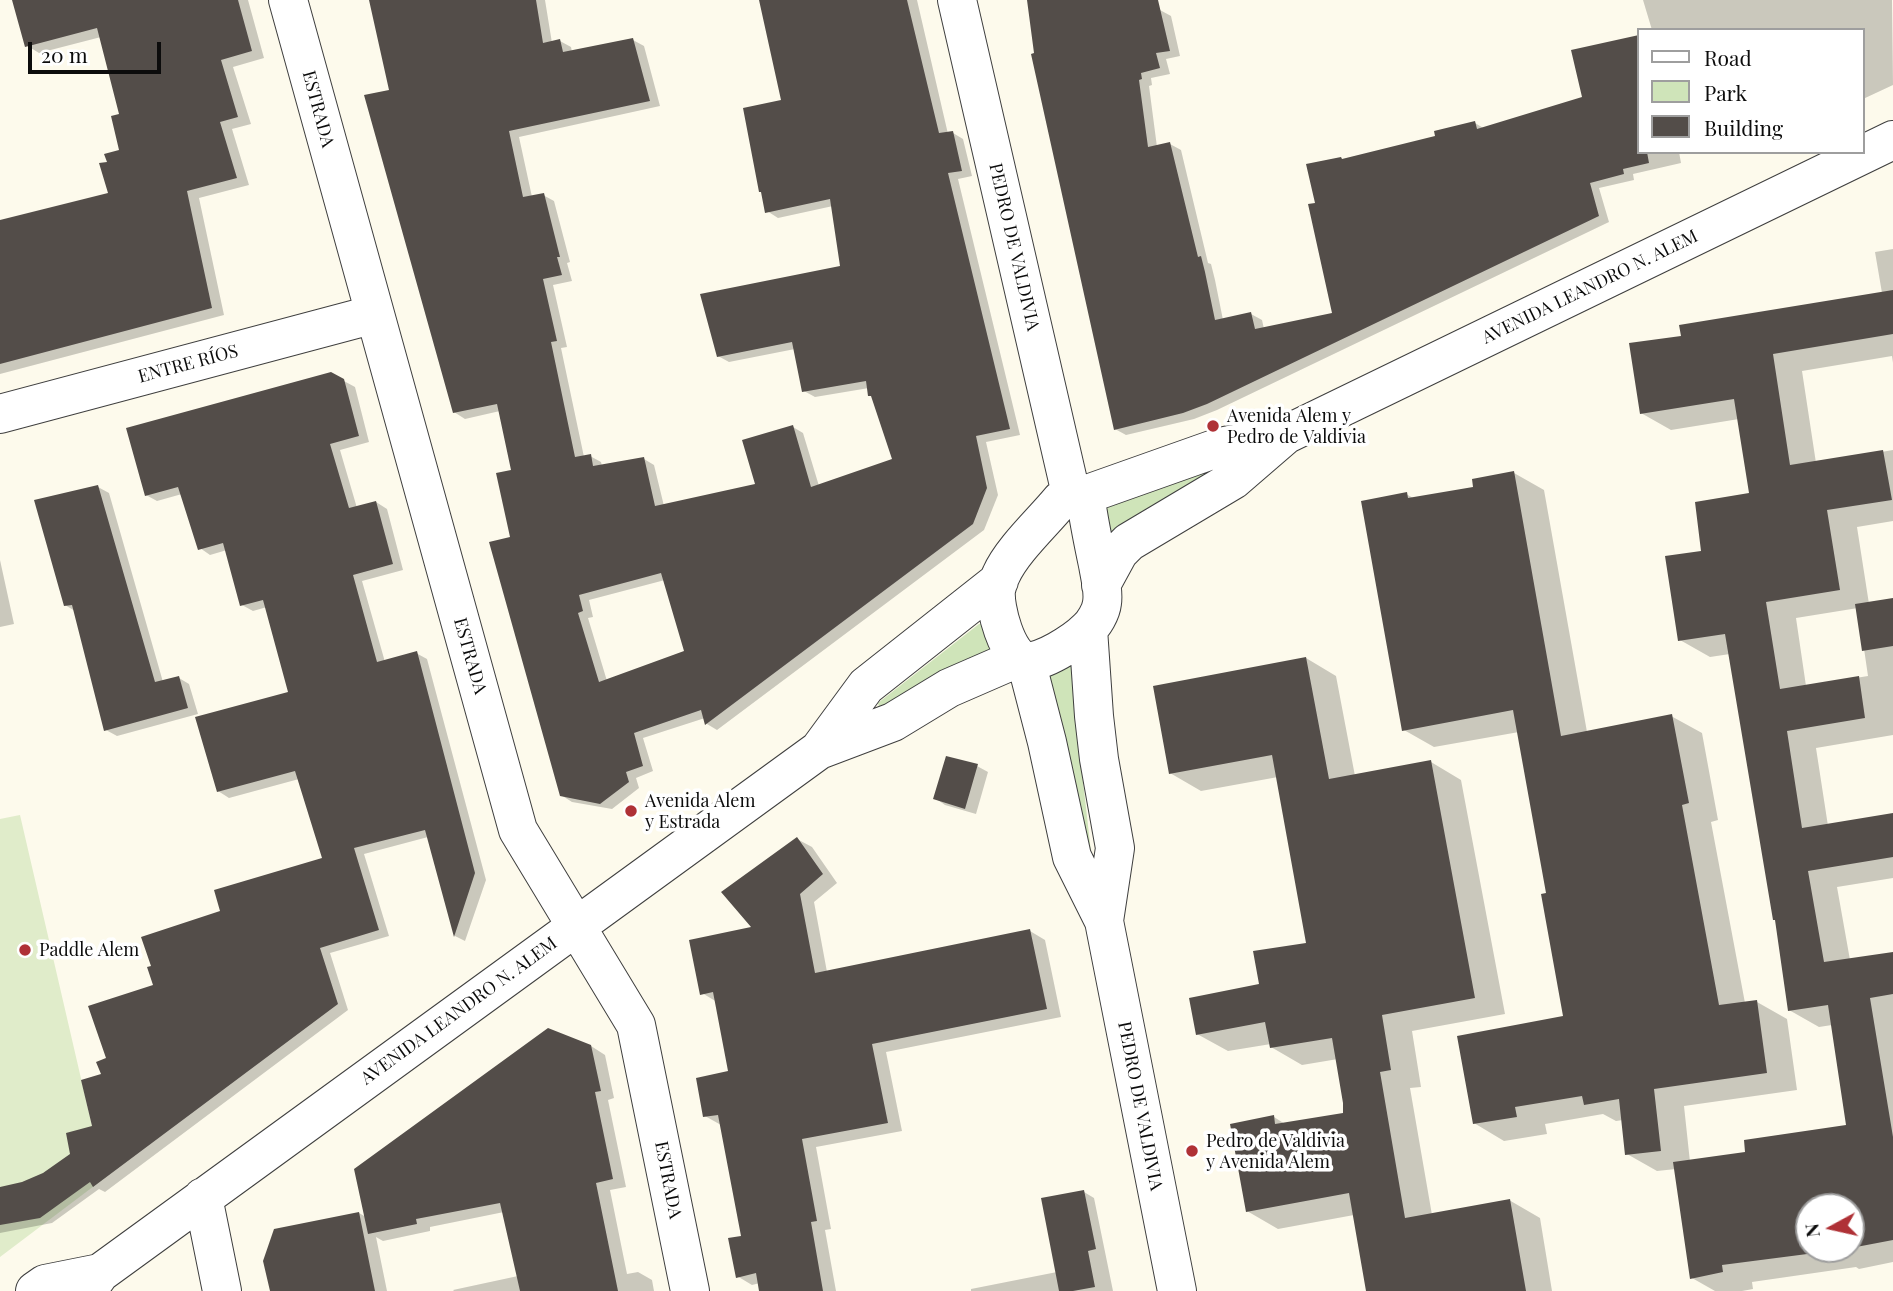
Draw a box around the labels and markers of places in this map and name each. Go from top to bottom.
place label: Avenida Alem y Pedro de Valdivia [1227,405,1366,448]
marker: Avenida Alem y Pedro de Valdivia [1205,418,1221,434]
place label: Avenida Alem y Estrada [645,790,755,832]
marker: Avenida Alem y Estrada [623,803,639,819]
place label: Paddle Alem [39,939,139,961]
marker: Paddle Alem [17,942,33,958]
place label: Pedro de Valdivia y Avenida Alem [1206,1130,1345,1172]
marker: Pedro de Valdivia y Avenida Alem [1184,1143,1200,1159]

